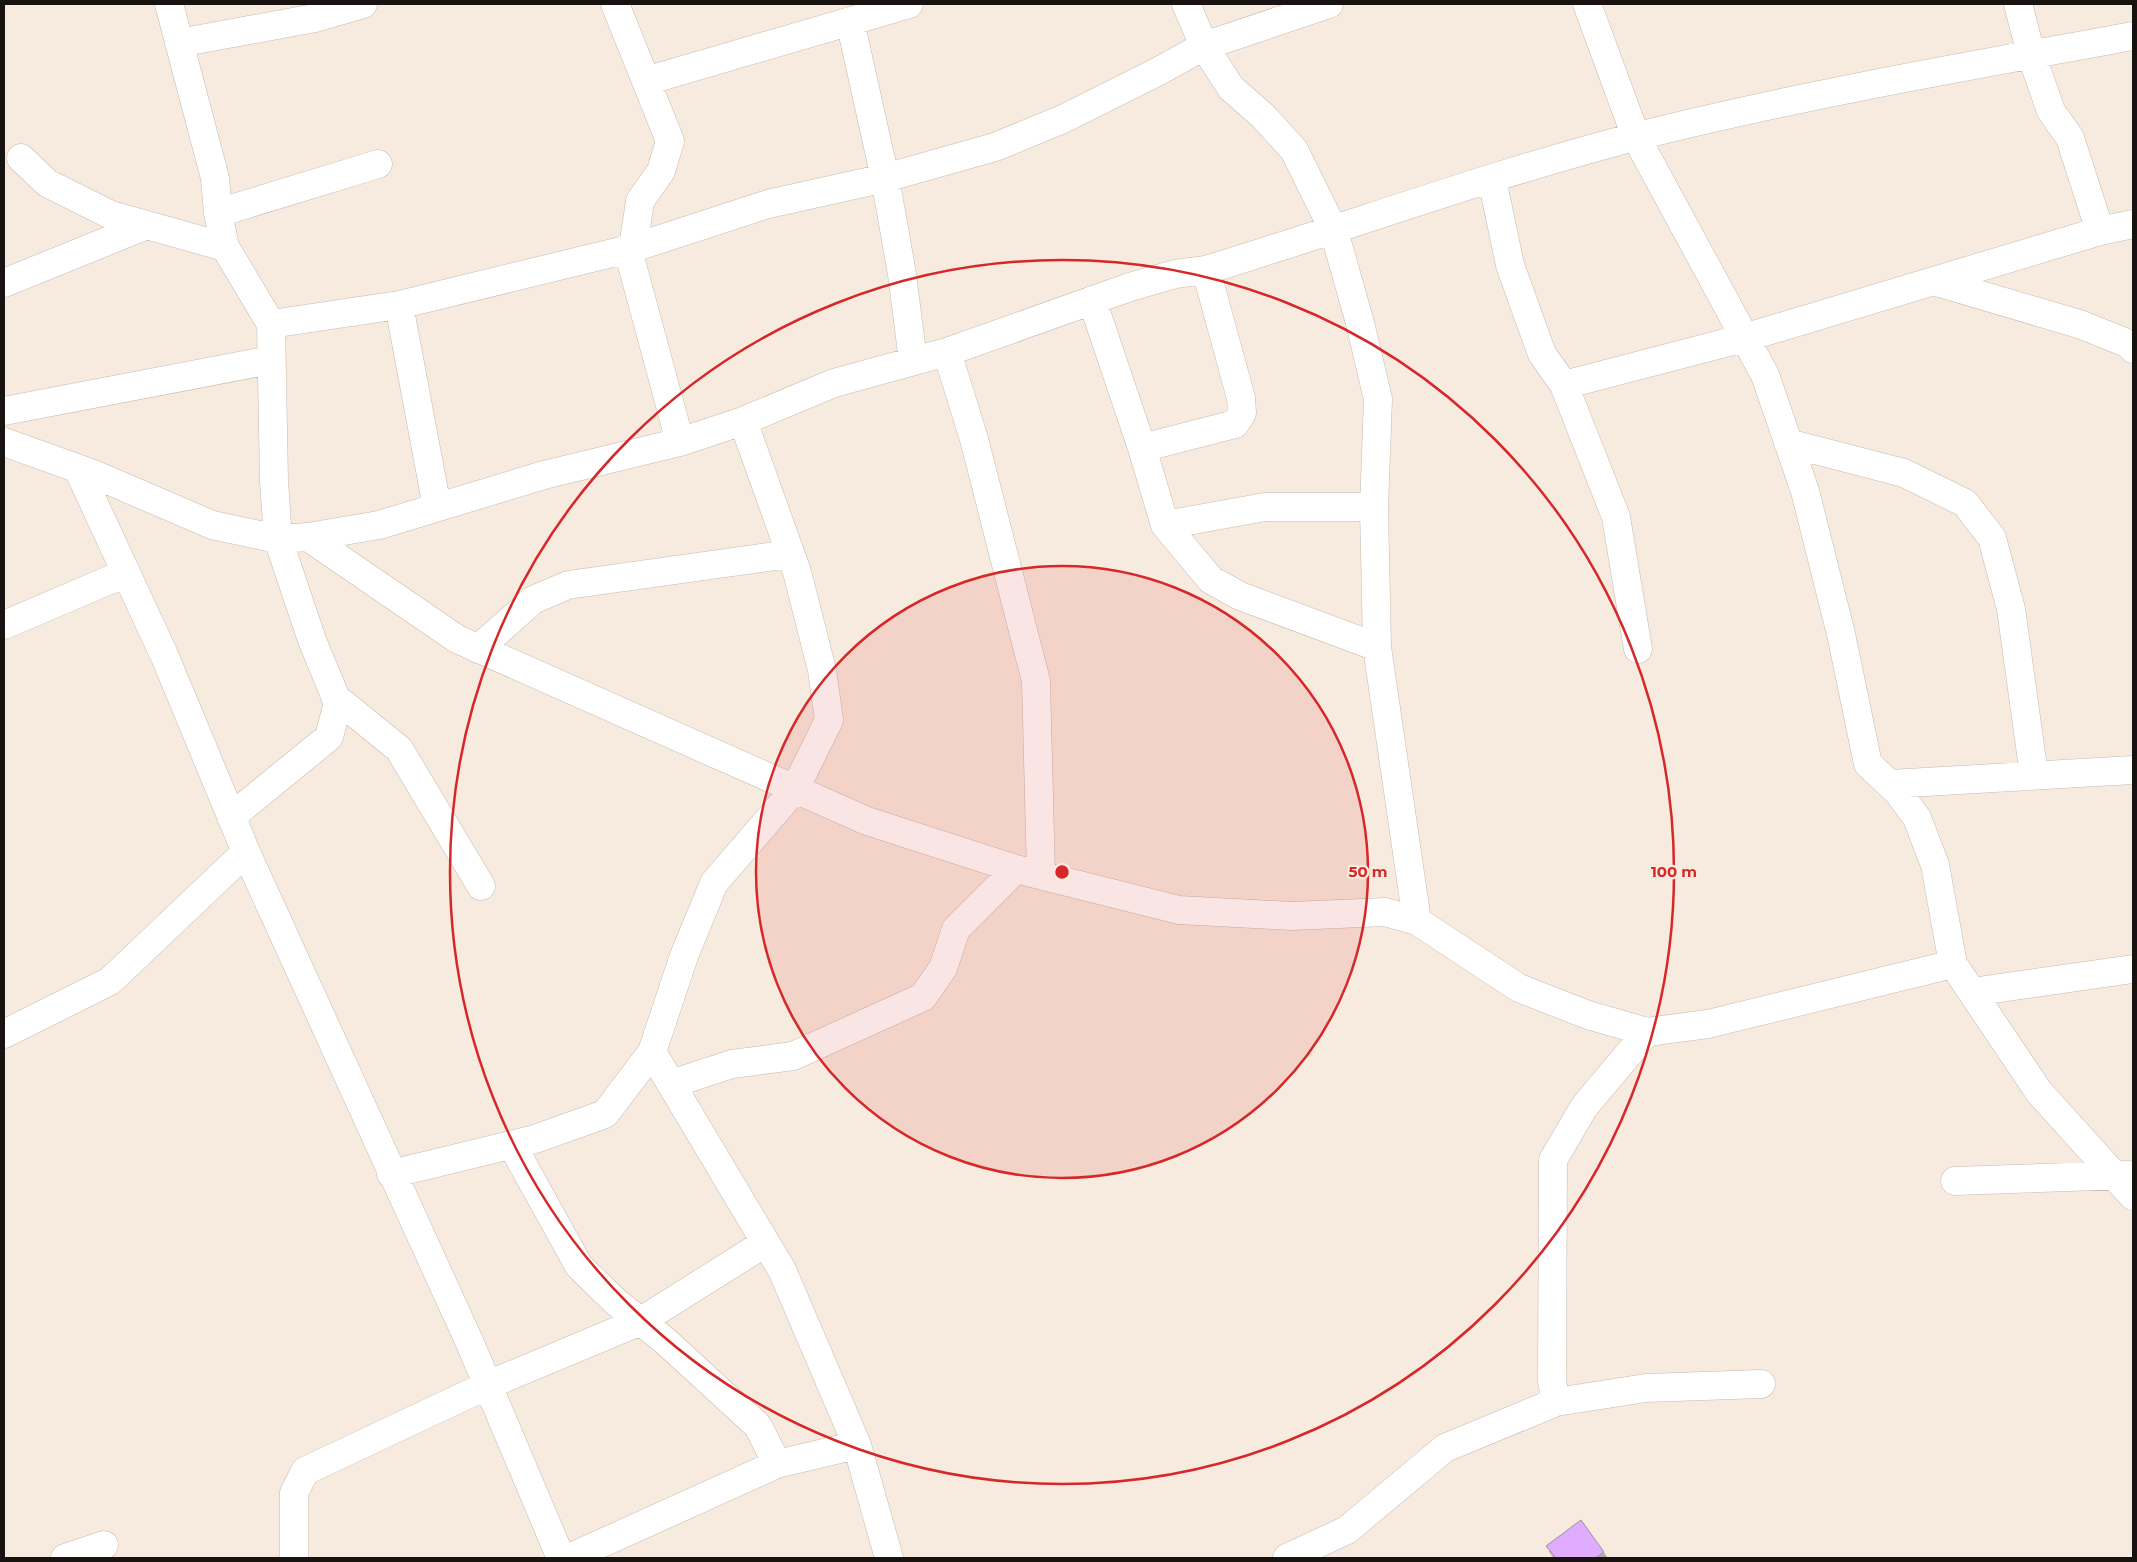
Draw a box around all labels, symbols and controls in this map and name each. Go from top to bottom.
text: 50 m [1348,862,1388,881]
text: 100 m [1651,862,1697,881]
centre of rings [1053,863,1071,881]

